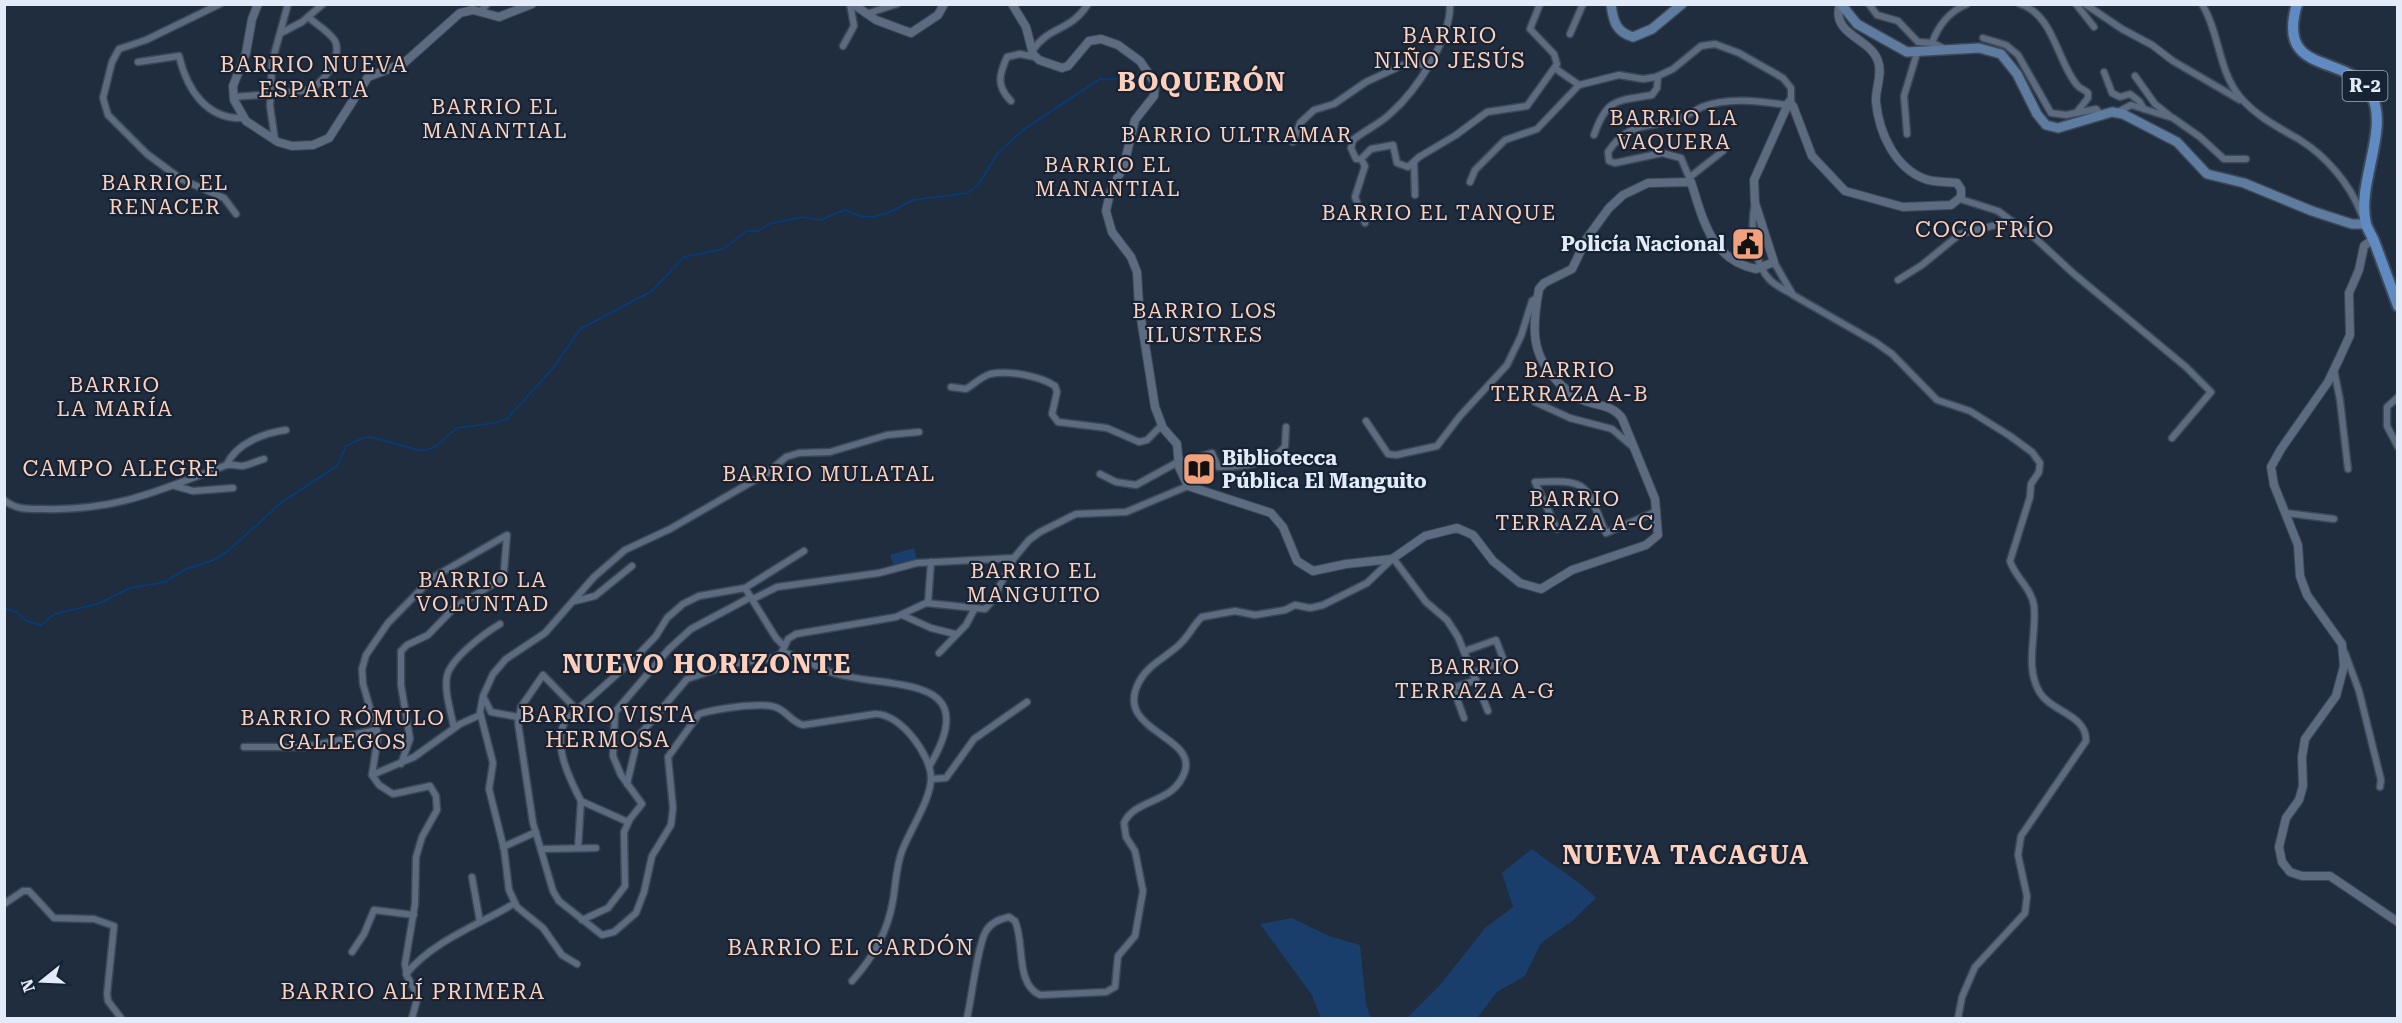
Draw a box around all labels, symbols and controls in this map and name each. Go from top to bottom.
district label: BARRIO NIÑO JESÚS [1374,23,1526,73]
district label: BARRIO NUEVA ESPARTA [220,52,408,102]
district label: BOQUERÓN [1117,65,1287,97]
road number: R-2 [2342,71,2388,101]
district label: BARRIO EL MANANTIAL [422,95,568,143]
district label: BARRIO LA VAQUERA [1610,106,1738,154]
district label: BARRIO ULTRAMAR [1121,123,1353,147]
district label: BARRIO EL MANANTIAL [1035,153,1181,201]
district label: BARRIO EL RENACER [101,171,229,219]
district label: BARRIO EL TANQUE [1321,201,1557,225]
district label: COCO FRÍO [1915,216,2055,242]
public building icon: Policía Nacional [1730,226,1766,262]
place label: Policía Nacional [1561,232,1725,256]
district label: BARRIO LOS ILUSTRES [1132,299,1278,347]
district label: BARRIO TERRAZA A-B [1491,358,1649,406]
district label: BARRIO LA MARÍA [57,373,173,421]
place label: Bibliotecca Pública El Manguito [1222,446,1427,493]
library icon: Bibliotecca Pública El Manguito [1181,451,1217,487]
district label: CAMPO ALEGRE [22,456,220,481]
district label: BARRIO MULATAL [722,462,936,486]
district label: BARRIO TERRAZA A-C [1495,487,1655,535]
district label: BARRIO EL MANGUITO [967,559,1101,607]
district label: BARRIO LA VOLUNTAD [416,568,550,616]
district label: NUEVO HORIZONTE [562,649,852,679]
district label: BARRIO TERRAZA A-G [1395,655,1555,703]
district label: BARRIO VISTA HERMOSA [520,702,696,752]
district label: BARRIO RÓMULO GALLEGOS [241,705,445,754]
district label: NUEVA TACAGUA [1562,840,1810,870]
district label: BARRIO EL CARDÓN [727,933,975,960]
north arrow [12,951,72,1011]
text: N [17,977,39,994]
district label: BARRIO ALÍ PRIMERA [280,978,546,1004]

